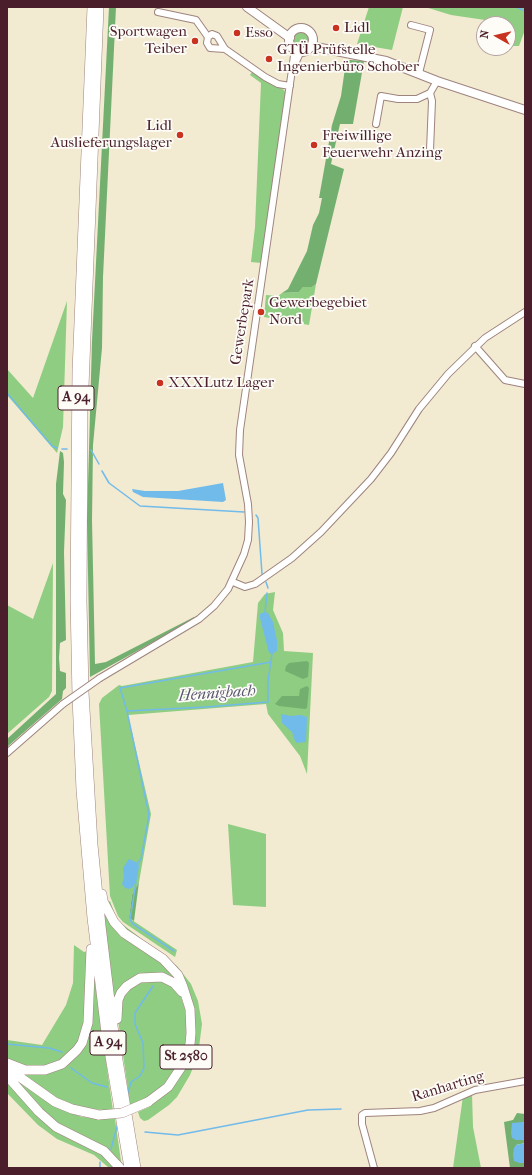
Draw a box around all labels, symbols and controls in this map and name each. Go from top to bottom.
north arrow [476,16,516,56]
place label: Lidl [344,19,370,37]
place label: Sportwagen Teiber [110,23,187,58]
marker: Lidl [331,23,341,33]
place label: Esso [245,24,273,42]
marker: Esso [232,28,242,38]
text: N [478,29,492,39]
marker: Sportwagen Teiber [190,36,200,46]
place label: GTÜ Prüfstelle Ingenierbüro Schober [277,41,419,76]
marker: GTÜ Prüfstelle Ingenierbüro Schober [264,54,274,64]
place label: Lidl Auslieferungslager [50,117,172,152]
place label: Freiwillige Feuerwehr Anzing [322,127,442,162]
marker: Lidl Auslieferungslager [175,130,185,140]
marker: Freiwillige Feuerwehr Anzing [309,140,319,150]
street label: Gewerbepark [227,278,259,366]
place label: Gewerbegebiet Nord [269,294,367,329]
marker: Gewerbegebiet Nord [256,307,266,317]
place label: XXXLutz Lager [168,374,274,392]
marker: XXXLutz Lager [155,378,165,388]
road number: A 94 [58,386,94,410]
water label: Hennigbach [178,682,256,706]
road number: A 94 [90,1031,126,1055]
road number: St 2580 [160,1045,212,1069]
street label: Ranharting [409,1067,487,1107]

